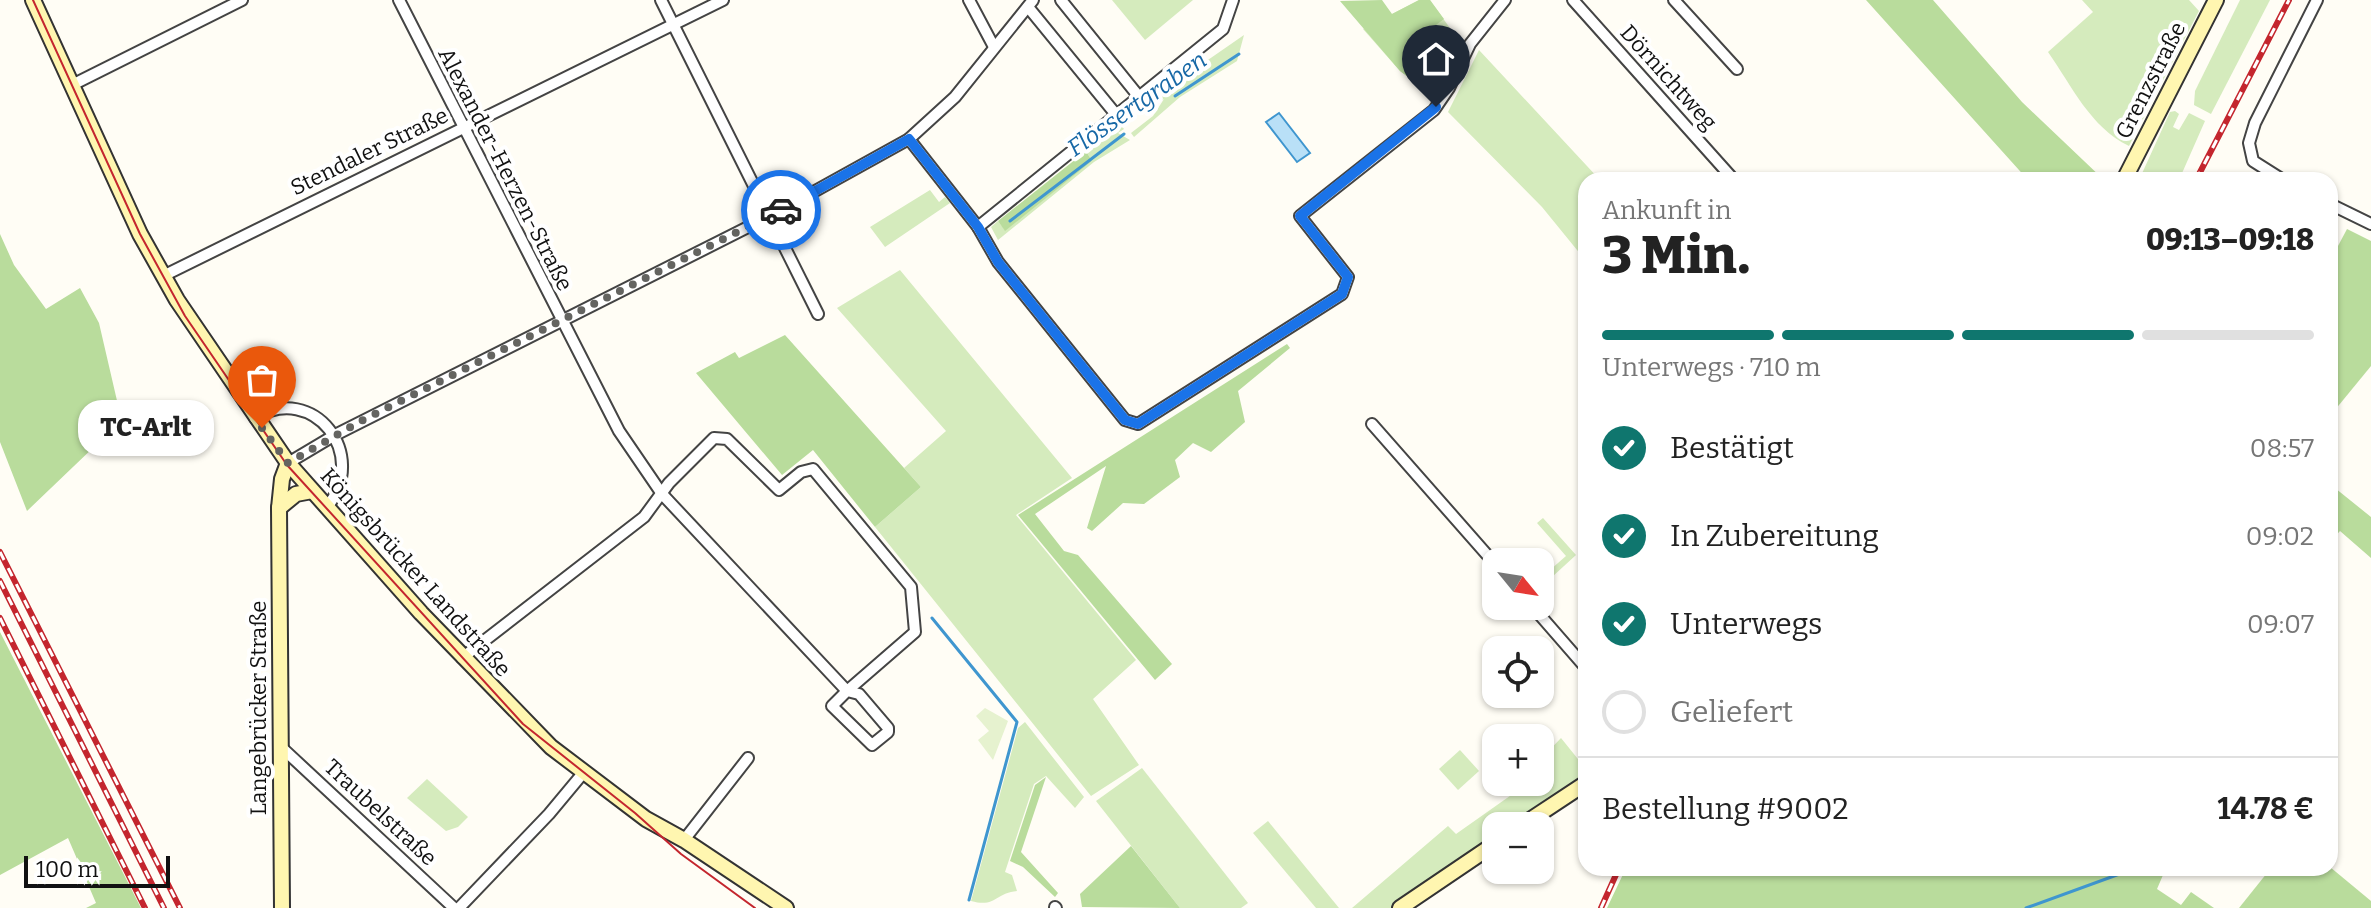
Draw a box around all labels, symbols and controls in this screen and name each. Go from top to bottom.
street label: Grenzstraße [2109,17,2191,143]
street label: Dörnichtweg [1614,19,1723,135]
pin [1402,25,1470,107]
icon: home [1414,37,1458,81]
street label: Alexander-Herzen-Straße [432,43,579,295]
water label: Flössertgraben [1062,46,1212,162]
street label: Stendaler Straße [286,102,452,201]
courier [741,170,821,250]
icon: car [759,188,803,232]
text: Ankunft in [1602,195,1731,226]
text: 09:13–09:18 [2146,222,2314,258]
text: 3 Min. [1602,224,1750,287]
pin [228,346,296,428]
text: Unterwegs · 710 m [1602,352,1820,383]
icon: bag [240,358,284,402]
callout: TC-Arlt [78,400,214,456]
text: TC-Arlt [100,412,192,443]
icon: check [1602,426,1646,470]
text: Bestätigt [1670,430,1794,466]
text: 08:57 [2250,433,2314,464]
street label: Königsbrücker Landstraße [315,462,517,682]
icon: check [1602,514,1646,558]
text: In Zubereitung [1670,518,1879,554]
text: 09:02 [2246,521,2314,552]
north arrow [1482,548,1554,620]
map controls [1482,548,1554,884]
street label: Langebrücker Straße [245,601,272,815]
icon: check [1602,602,1646,646]
text: Unterwegs [1670,606,1822,642]
text: 09:07 [2247,609,2314,640]
button: locate [1482,636,1554,708]
text: Geliefert [1670,694,1793,730]
button: + [1482,724,1554,796]
street label: Traubelstraße [319,753,442,871]
text: Bestellung #9002 [1602,791,1849,827]
text: 14.78 € [2217,791,2314,827]
button: − [1482,812,1554,884]
scale bar [24,852,170,888]
text: 100 m [36,856,99,883]

